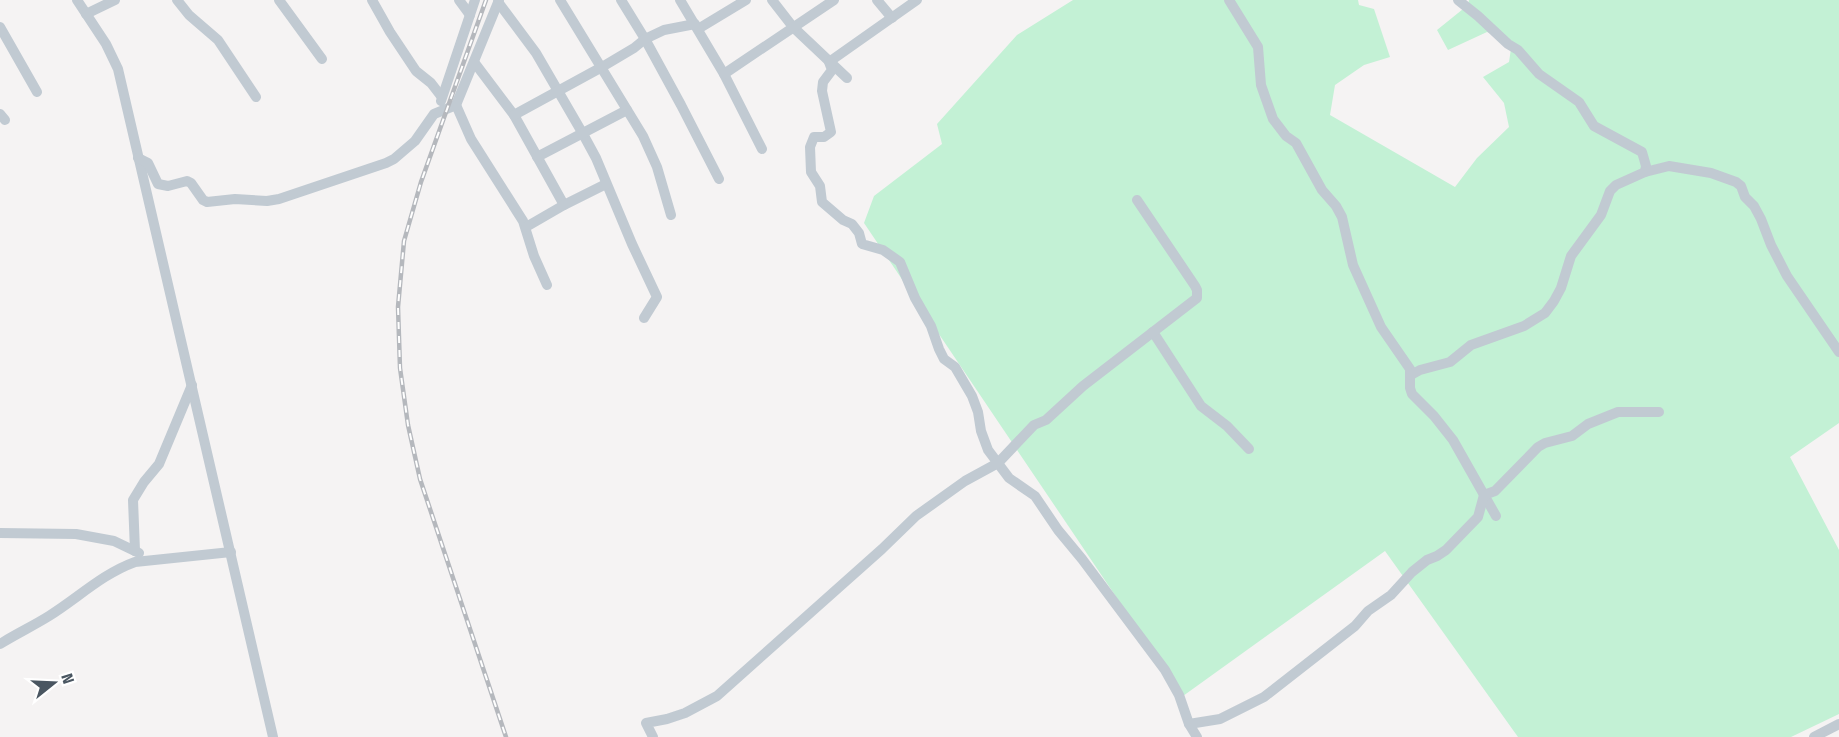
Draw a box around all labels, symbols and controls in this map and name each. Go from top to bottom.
north arrow [24,653,84,713]
text: N [57,671,78,686]

